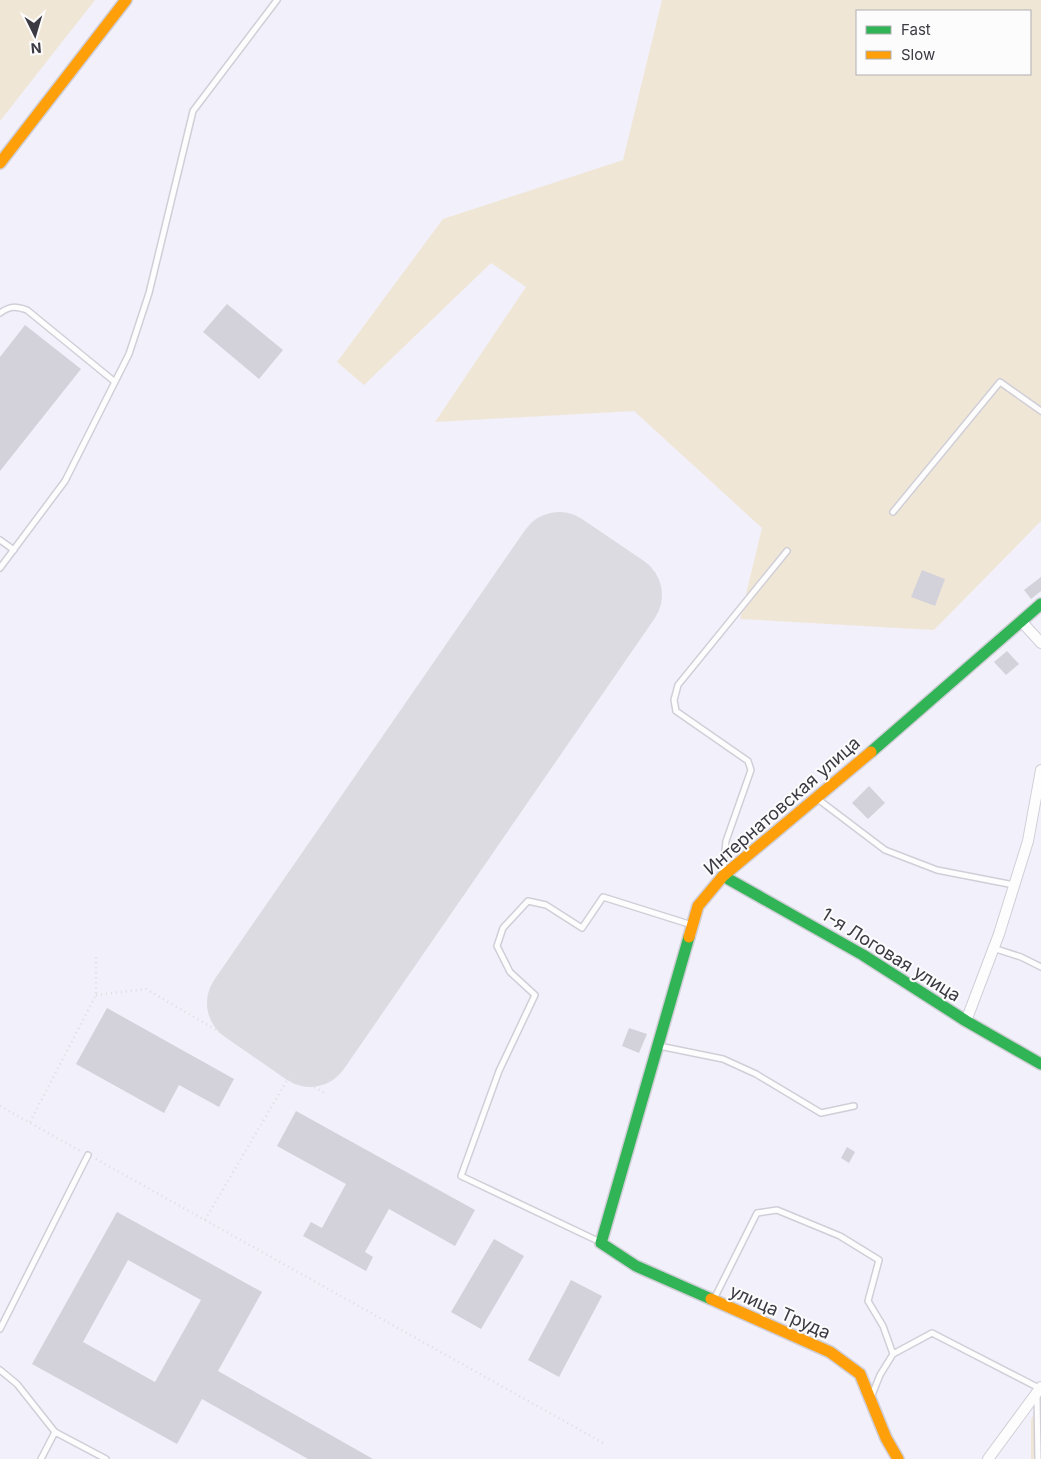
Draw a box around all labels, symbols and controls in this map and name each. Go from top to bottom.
north arrow [10,10,60,60]
legend [856,10,1031,75]
text: Fast [901,20,931,39]
text: N [30,40,42,57]
text: Slow [901,45,935,64]
street label: Интернатовская улица [699,732,864,879]
street label: 1-я Логовая улица [818,903,965,1006]
street label: улица Труда [727,1280,834,1343]

